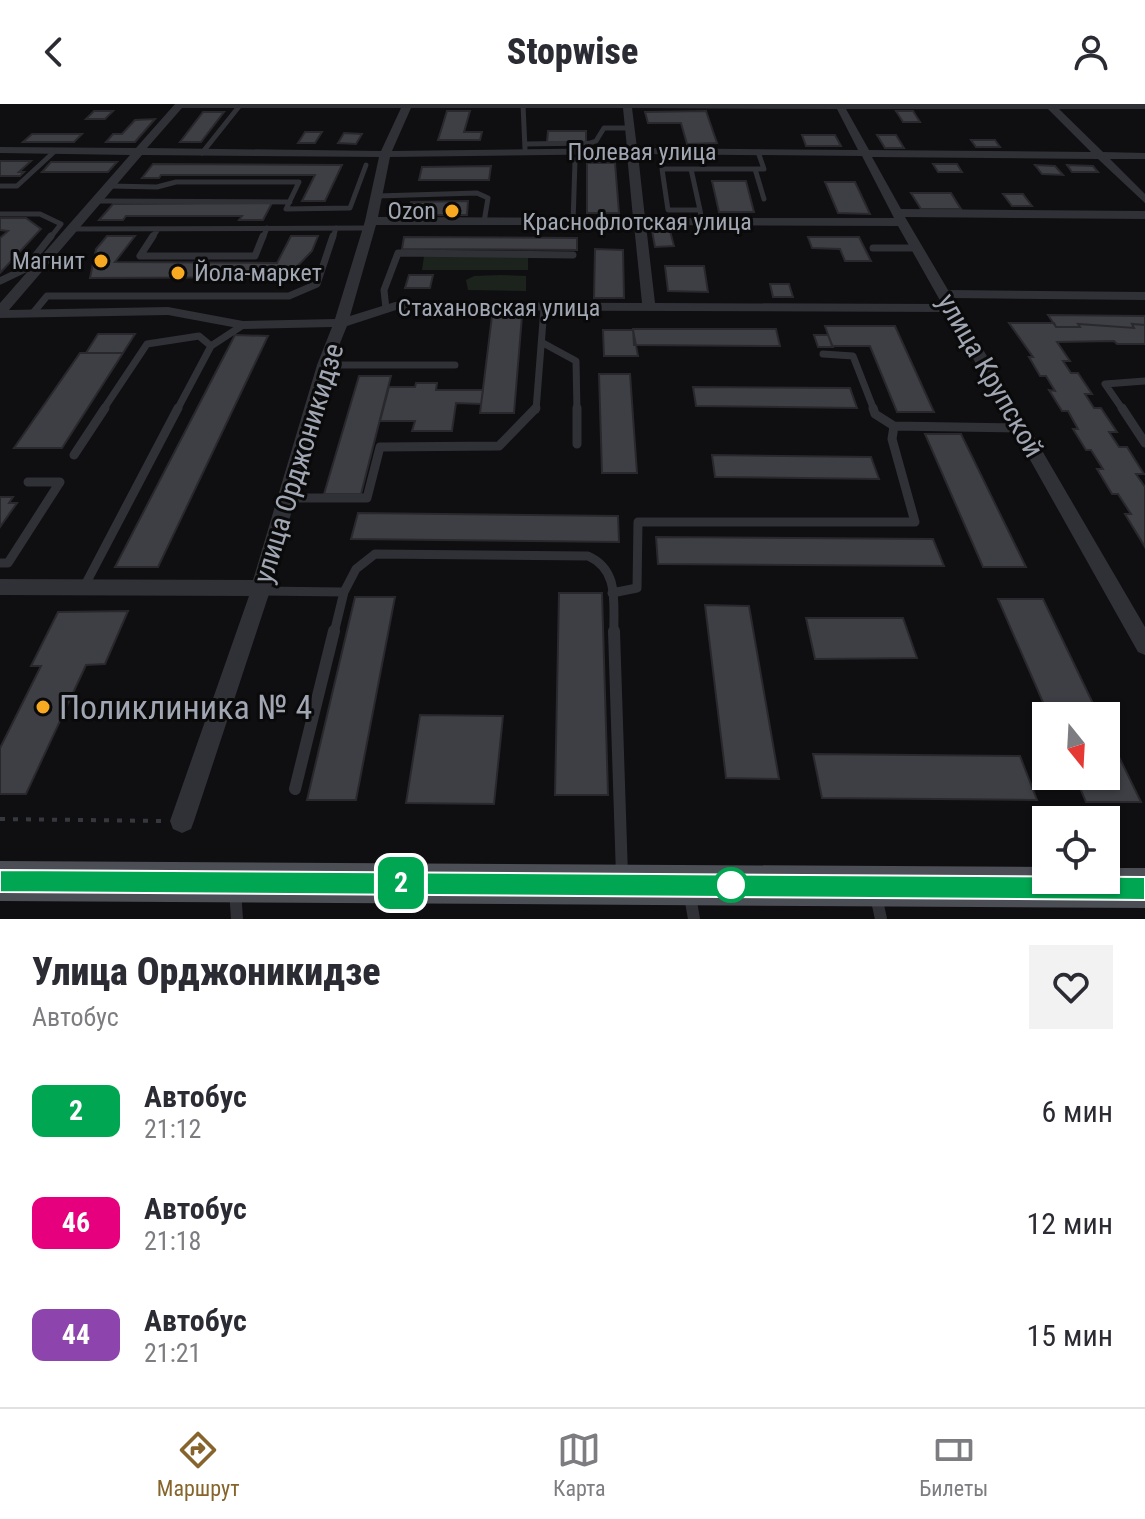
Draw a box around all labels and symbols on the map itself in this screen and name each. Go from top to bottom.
street label: Полевая улица [568,138,716,166]
place label: Ozon [388,197,436,225]
marker: Ozon [443,202,461,220]
street label: Краснофлотская улица [522,208,752,236]
place label: Магнит [12,247,85,275]
marker: Магнит [92,252,110,270]
place label: Йола-маркет [194,259,322,287]
marker: Йола-маркет [169,264,187,282]
street label: улица Крупской [930,288,1051,463]
street label: Стахановская улица [398,294,600,322]
street label: улица Орджоникидзе [246,339,351,587]
place label: Поликлиника № 4 [59,687,312,727]
marker: Поликлиника № 4 [34,698,52,716]
north arrow [1032,702,1120,790]
line badge: 2 [375,857,427,909]
unlabelled marker [714,868,748,902]

